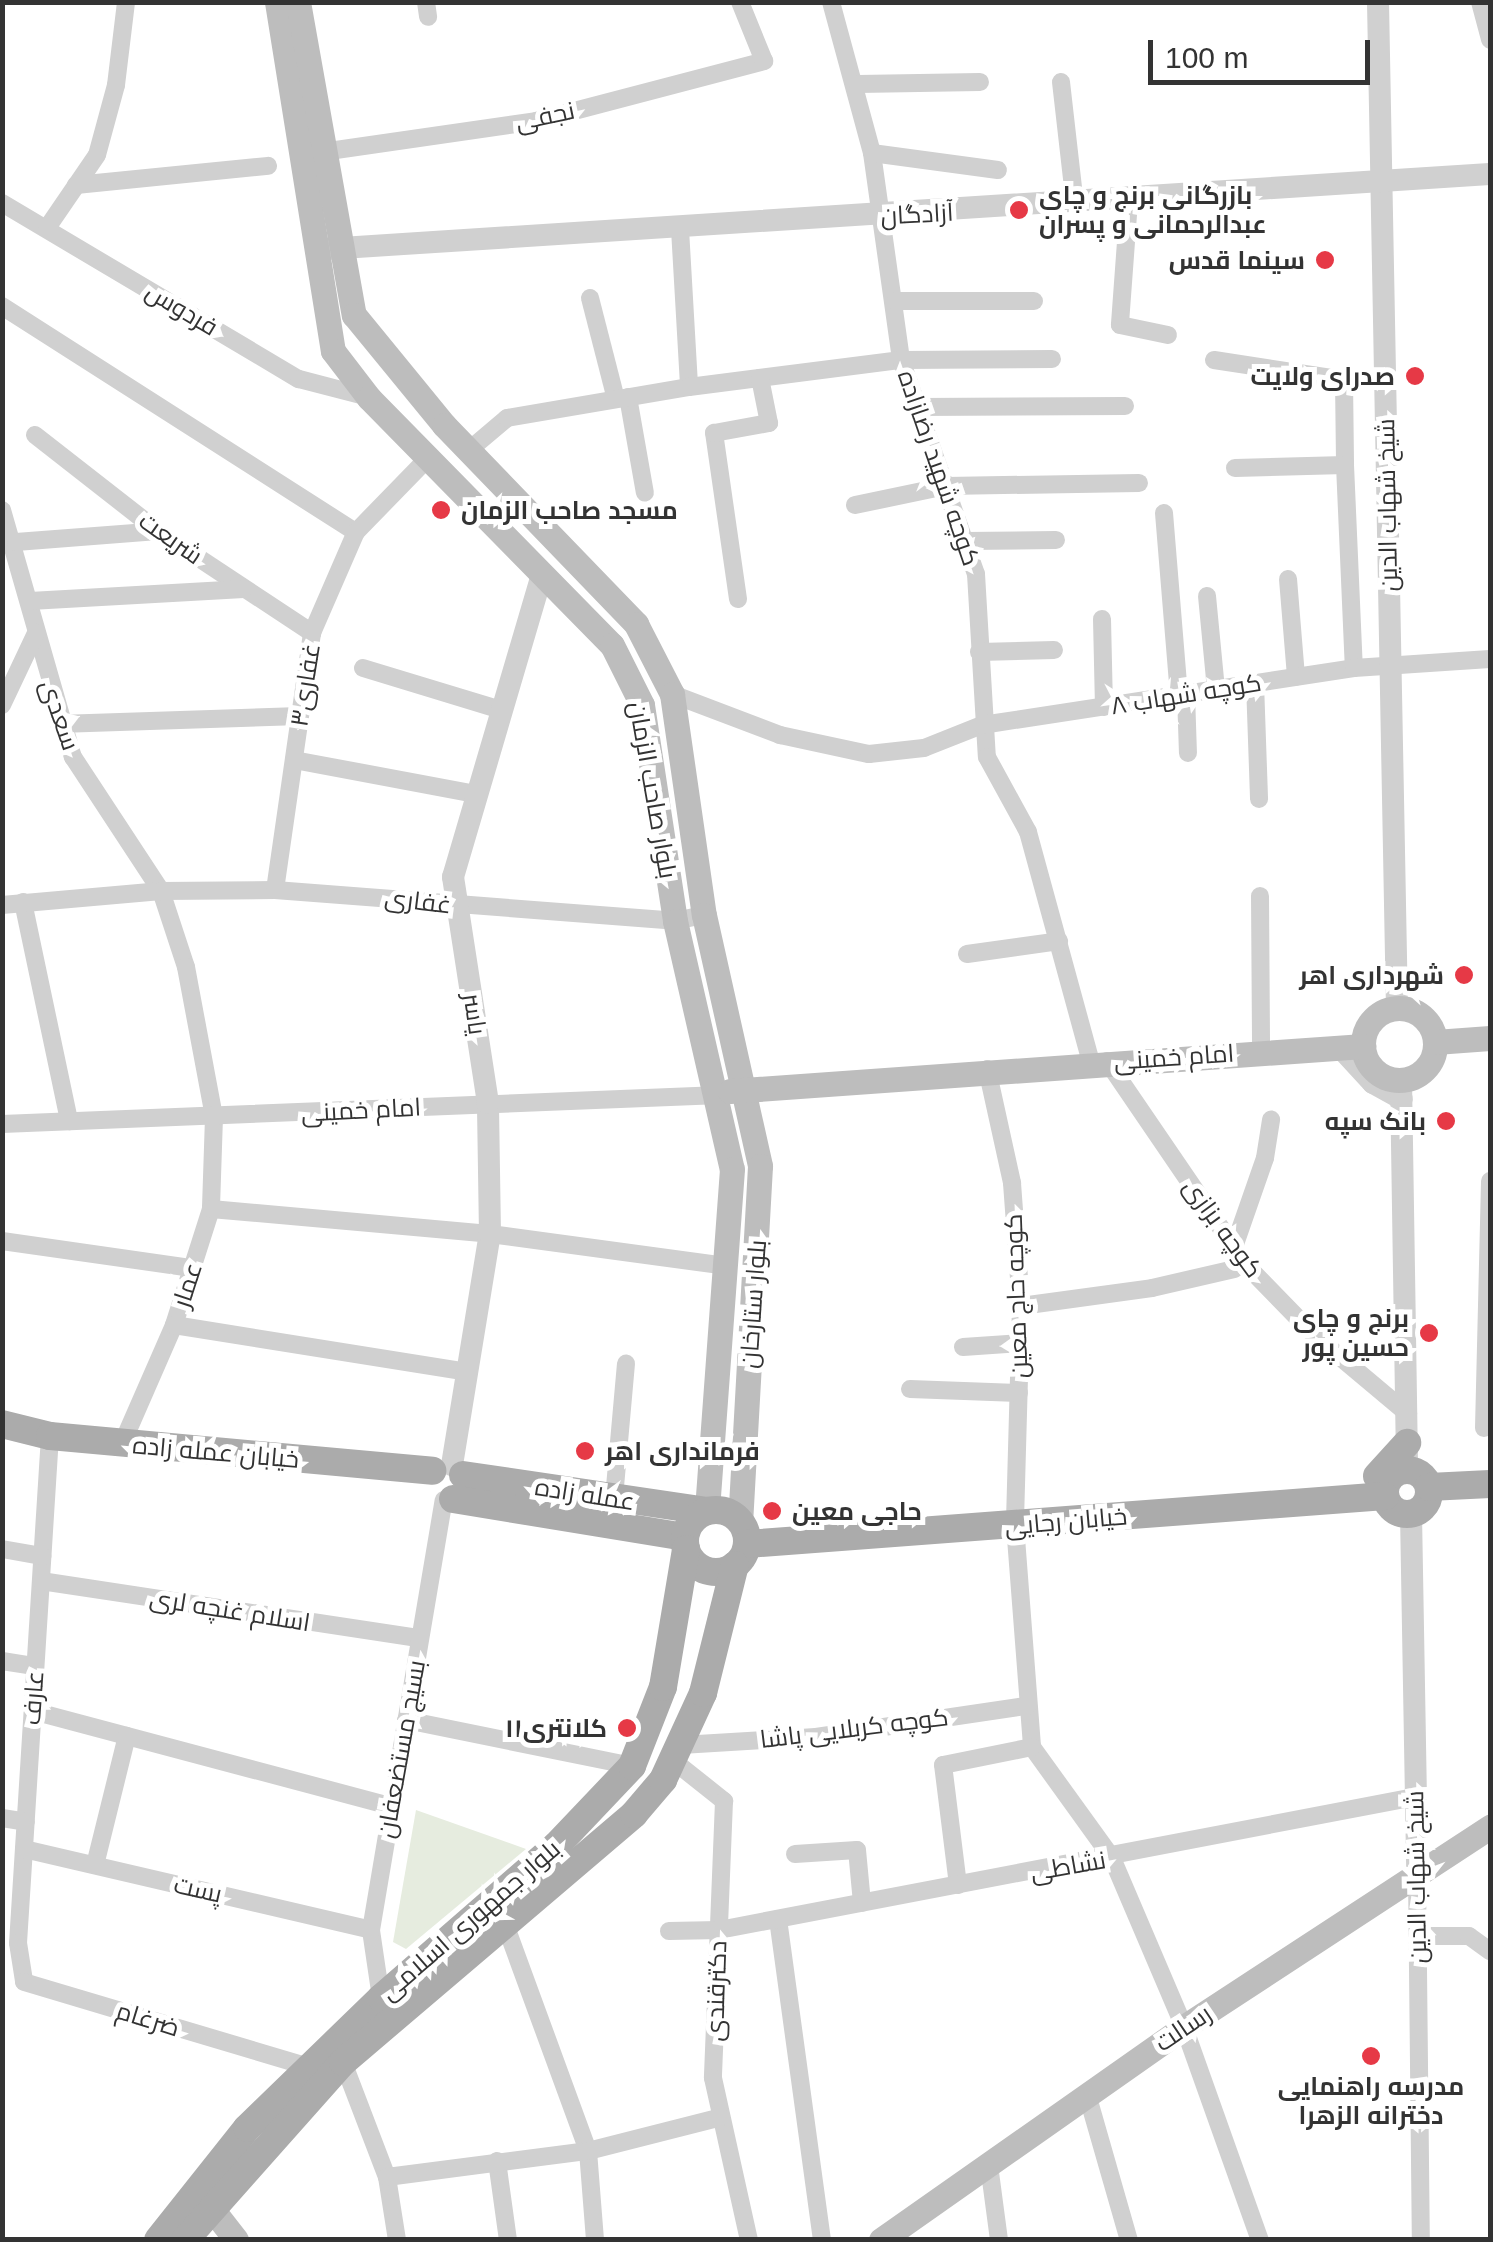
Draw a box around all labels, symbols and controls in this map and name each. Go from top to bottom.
scale bar [1153,20,1376,82]
text: 100 m [1165,41,1248,74]
street label: نجفی [513,95,577,137]
place label: بازرگانی برنج و چای عبدالرحمانی و پسران [1039,181,1267,240]
street label: آزادگان [880,197,954,231]
marker: بازرگانی برنج و چای عبدالرحمانی و پسران [1008,199,1030,221]
place label: سینما قدس [1169,245,1305,275]
marker: سینما قدس [1314,249,1336,271]
street label: فردوس [141,276,223,342]
place label: صدرای ولایت [1250,361,1395,391]
marker: صدرای ولایت [1404,365,1426,387]
street label: کوچه شهید رضازاده [892,366,986,570]
street label: شیخ شهاب الدین [1370,418,1404,592]
place label: مسجد صاحب الزمان [461,495,678,525]
marker: مسجد صاحب الزمان [430,499,452,521]
street label: شریعت [133,505,209,571]
street label: غفاری۳ [284,641,326,729]
street label: کوچه شهاب ۸ [1108,667,1264,721]
street label: سعدی [34,676,86,754]
street label: بلوار صاحب الزمان [623,699,683,881]
street label: غفاری [383,882,453,920]
place label: شهرداری اهر [1299,960,1444,990]
marker: شهرداری اهر [1453,964,1475,986]
street label: یاسر [457,991,493,1037]
street label: امام خمینی [1113,1038,1235,1076]
street label: امام خمینی [300,1092,422,1128]
place label: بانک سپه [1325,1106,1426,1136]
marker: بانک سپه [1435,1110,1457,1132]
street label: کوچه بزازی [1177,1173,1269,1283]
street label: کوچه حاج معین [998,1213,1034,1379]
street label: بلوار ستارخان [734,1239,772,1369]
street label: عمار [166,1259,208,1311]
place label: برنج و چای حسین پور [1293,1304,1409,1363]
marker: برنج و چای حسین پور [1418,1322,1440,1344]
street label: خیابان عمله زاده [132,1430,300,1474]
place label: فرمانداری اهر [605,1436,760,1466]
marker: فرمانداری اهر [574,1440,596,1462]
street label: عمله زاده [533,1471,637,1517]
place label: حاجی معین [792,1496,922,1526]
marker: حاجی معین [761,1500,783,1522]
street label: خیابان رجایی [1004,1501,1128,1541]
street label: اسلام غنچه لری [148,1583,312,1637]
street label: بسیج مستضعفان [371,1658,431,1840]
street label: عارف [16,1670,50,1726]
street label: کوچه کربلایی پاشا [758,1702,950,1754]
place label: کلانتری۱۱ [505,1713,607,1743]
marker: کلانتری۱۱ [616,1717,638,1739]
street label: شیخ شهاب الدین [1399,1790,1433,1964]
street label: بلوار جمهوری اسلامی [374,1834,566,2006]
street label: نشاطی [1028,1845,1108,1887]
street label: پست [171,1869,225,1909]
street label: دکترقندی [699,1940,733,2042]
street label: ضرغام [113,1995,183,2043]
street label: رسالت [1149,1998,1217,2058]
marker: مدرسه راهنمایی دخترانه الزهرا [1360,2045,1382,2067]
place label: مدرسه راهنمایی دخترانه الزهرا [1278,2072,1464,2131]

